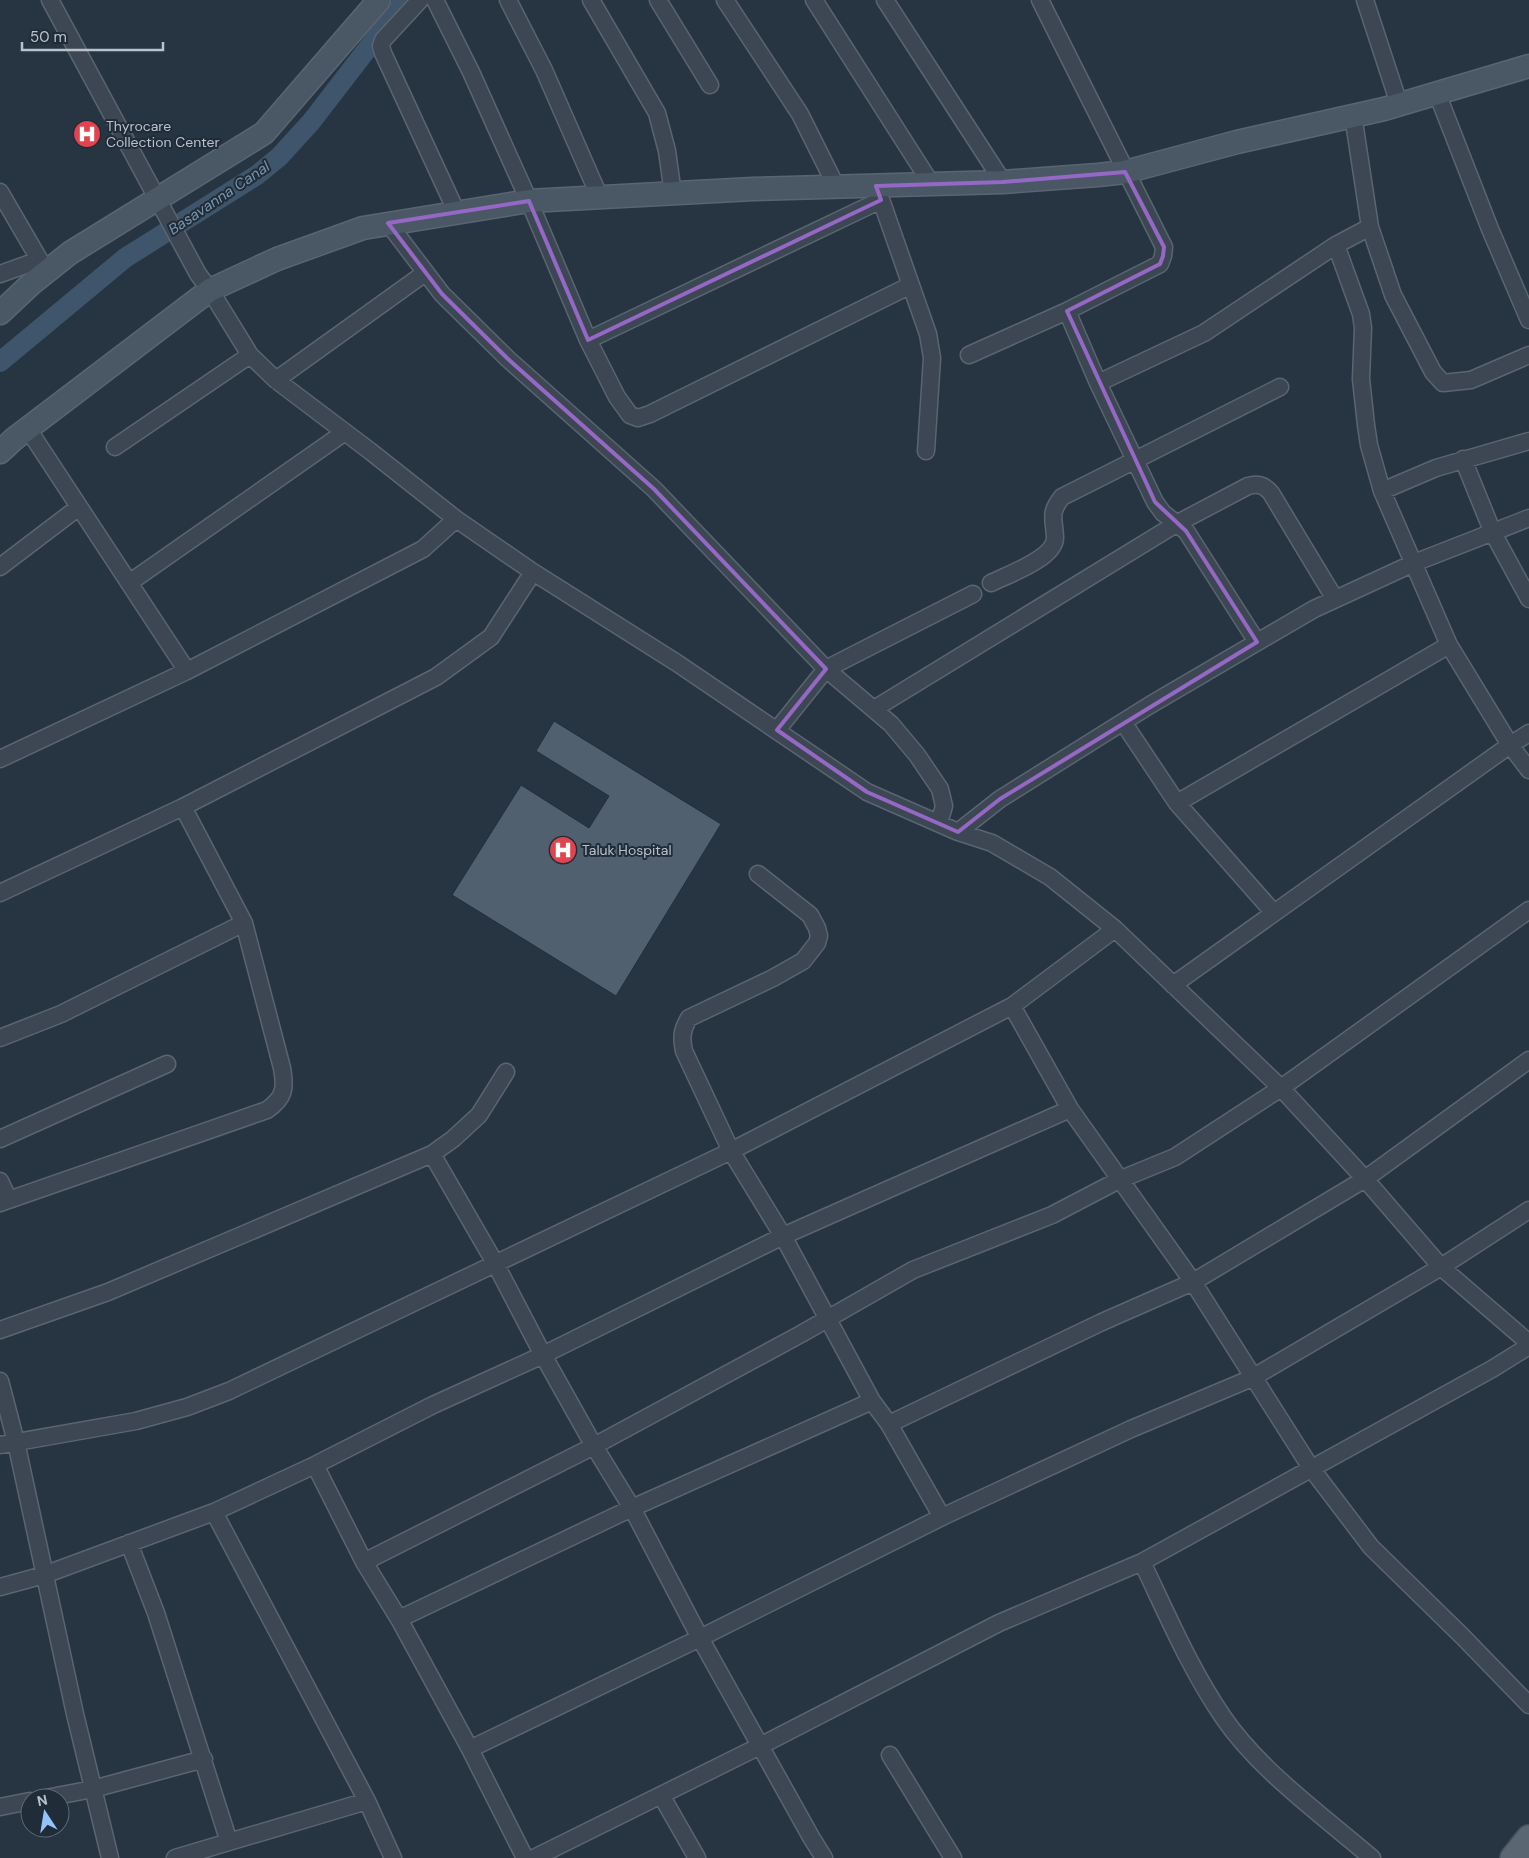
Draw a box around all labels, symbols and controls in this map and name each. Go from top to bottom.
scale bar [22,20,164,52]
text: 50 m [30,27,67,47]
place label: Thyrocare Collection Center [106,117,220,151]
hospital icon: Thyrocare Collection Center [72,119,102,149]
water label: Basavanna Canal [164,156,274,239]
hospital icon: Taluk Hospital [548,835,578,865]
place label: Taluk Hospital [582,841,672,859]
north arrow [20,1788,70,1838]
text: N [35,1790,49,1810]

